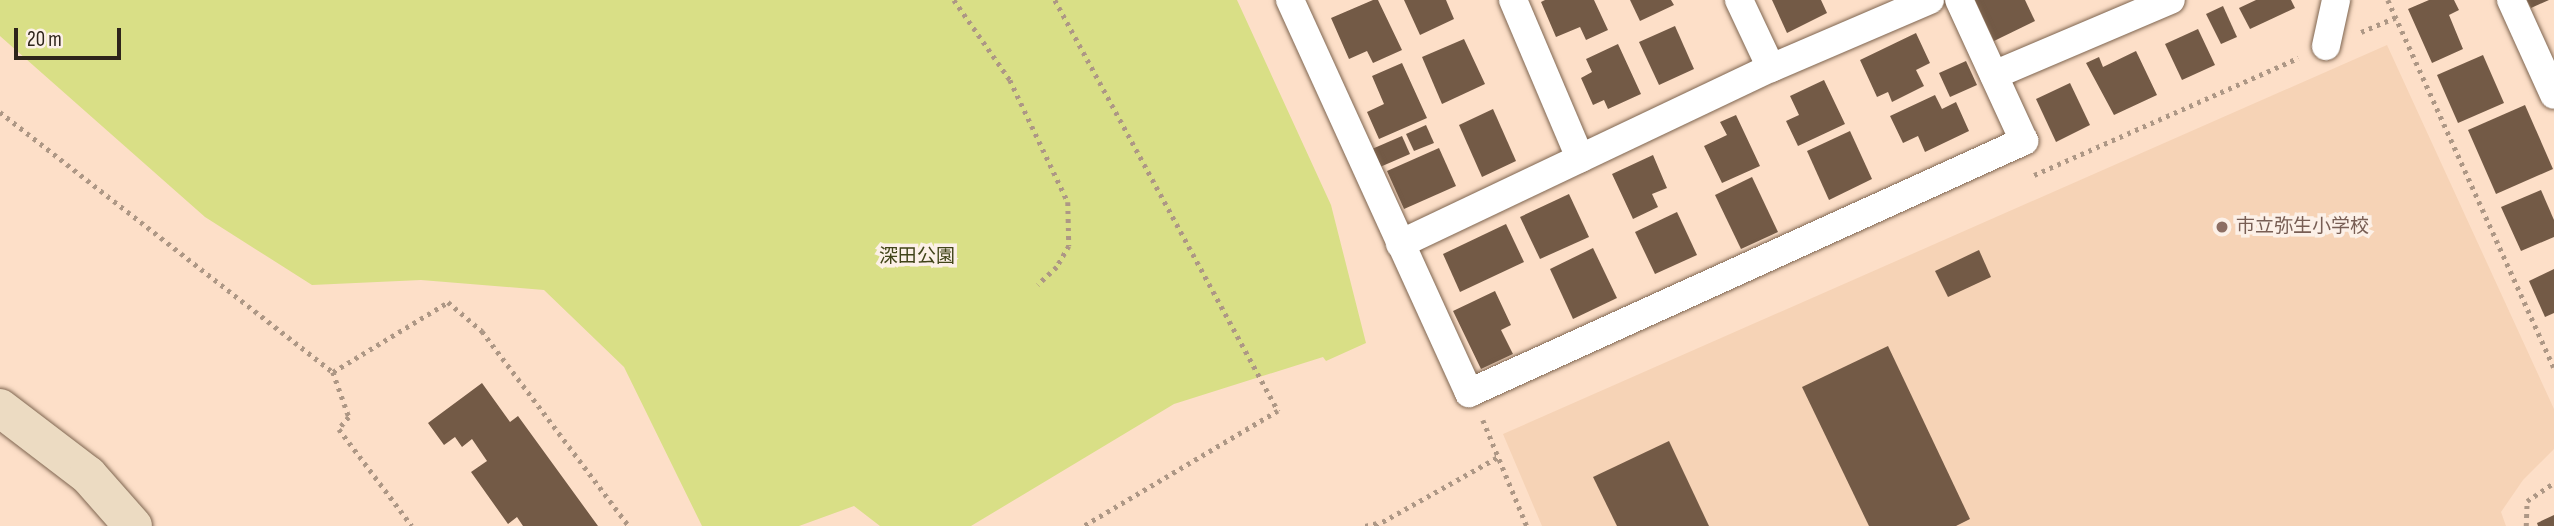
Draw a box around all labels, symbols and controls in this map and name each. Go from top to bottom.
scale bar [18,14,124,58]
text: 20 m [27,27,62,52]
place label: 市立弥生小学校 [2236,216,2369,238]
marker: 市立弥生小学校 [2214,219,2230,235]
park label: 深田公園 [879,246,955,268]

